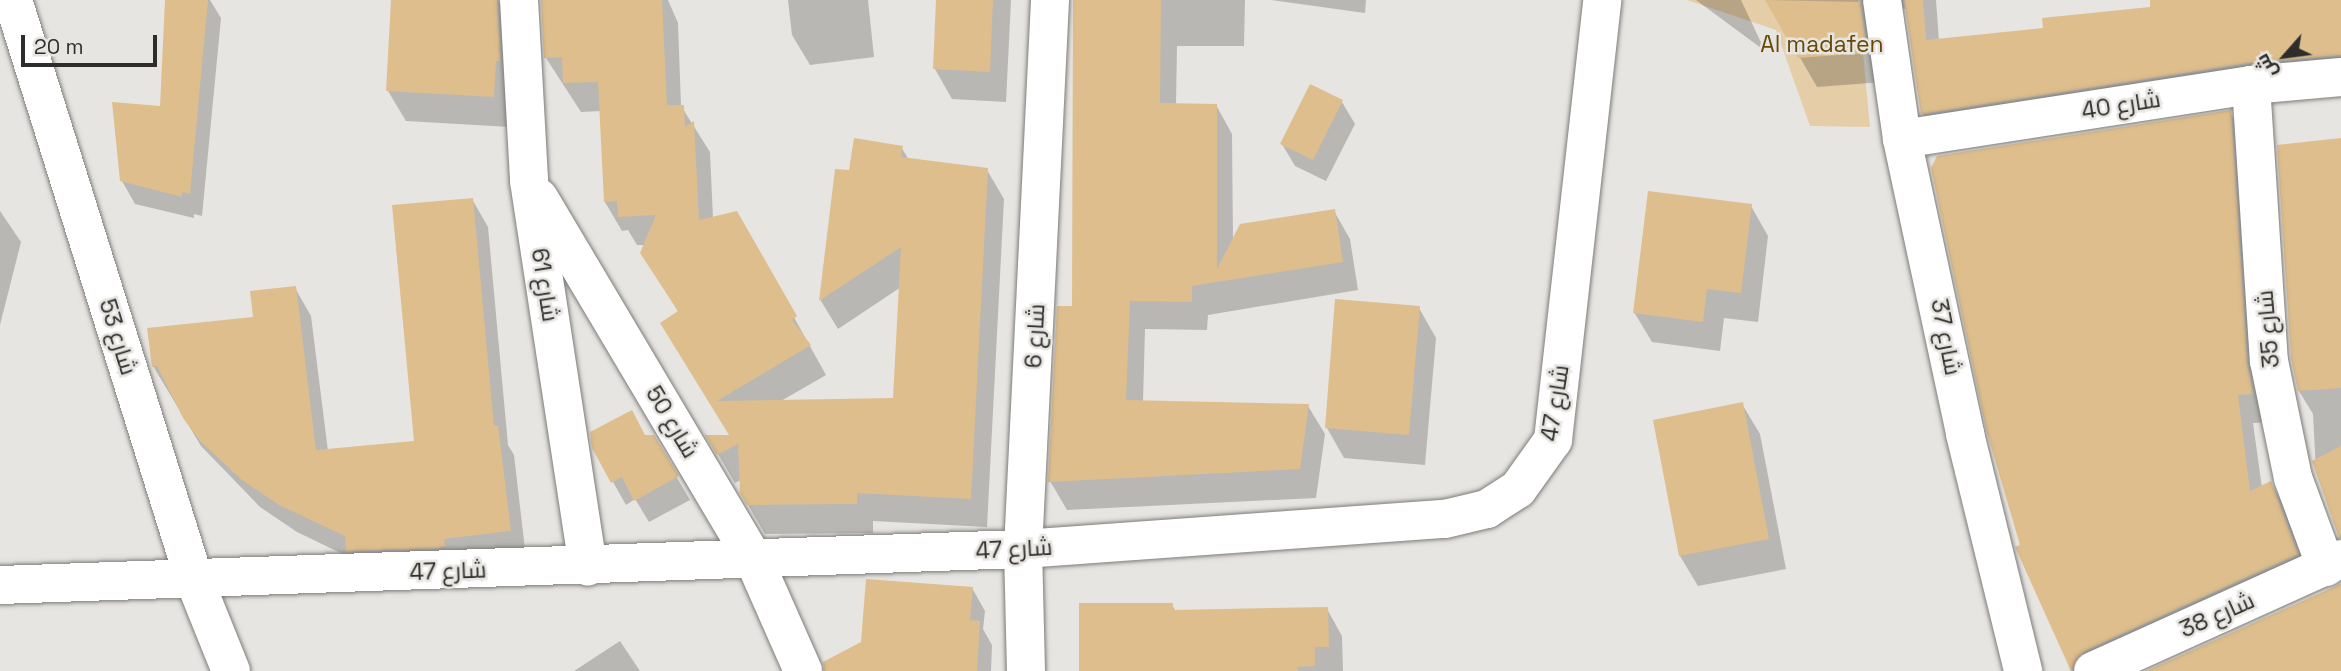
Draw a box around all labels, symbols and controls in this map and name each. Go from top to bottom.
scale bar [24,21,161,65]
north arrow [2250,21,2320,91]
park label: Al madafen [1760,30,1884,58]
text: 20 m [34,33,84,60]
text: ش [2249,49,2283,83]
street label: شارع 40 [2080,85,2162,125]
street label: شارع 61 [526,246,564,324]
street label: شارع 35 [2251,289,2285,369]
street label: شارع 53 [93,296,143,378]
street label: شارع 37 [1925,296,1967,378]
street label: شارع 6 [1020,303,1050,369]
street label: شارع 47 [1535,363,1575,443]
street label: شارع 50 [640,381,704,463]
street label: شارع 47 [975,533,1053,565]
street label: شارع 47 [409,556,487,586]
street label: شارع 38 [2175,586,2259,644]

